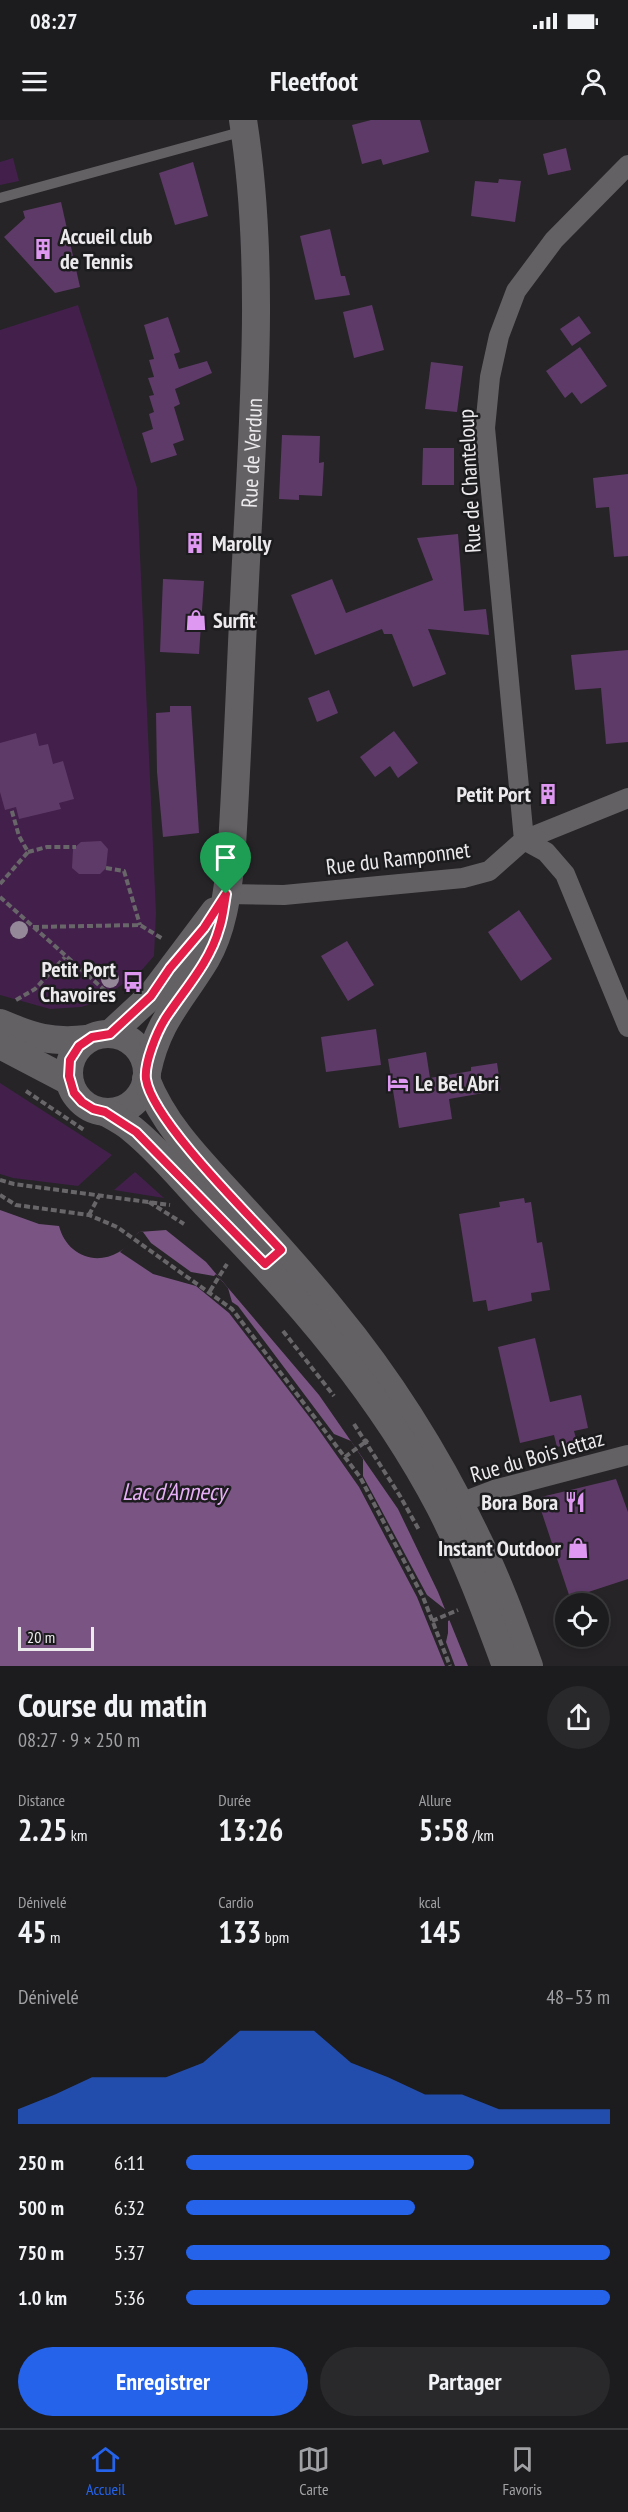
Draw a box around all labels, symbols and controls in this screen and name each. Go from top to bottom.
text: 08:27 [30,7,78,35]
text: Fleetfoot [270,64,358,98]
icon: menu [18,65,51,98]
icon: person [577,65,610,98]
place label: Accueil club de Tennis [59,222,153,275]
building icon: Accueil club de Tennis [31,237,55,261]
street label: Rue de Verdun [235,398,268,508]
street label: Rue de Chanteloup [451,408,487,554]
place label: Marolly [212,529,273,557]
building icon: Marolly [183,531,207,555]
place label: Surfit [213,606,256,634]
shop icon: Surfit [184,608,208,632]
place label: Petit Port [456,780,532,808]
building icon: Petit Port [536,782,560,806]
pin [200,832,251,894]
street label: Rue du Ramponnet [324,835,472,881]
icon: arrive [209,841,242,874]
place label: Petit Port Chavoires [40,955,117,1008]
bus stop icon: Petit Port Chavoires [121,970,145,994]
place label: Le Bel Abri [415,1069,499,1097]
hotel icon: Le Bel Abri [386,1071,410,1095]
street label: Rue du Bois Jettaz [467,1424,607,1488]
water label: Lac d'Annecy [122,1476,229,1507]
place label: Bora Bora [481,1488,558,1516]
restaurant icon: Bora Bora [563,1490,587,1514]
place label: Instant Outdoor [438,1534,562,1562]
shop icon: Instant Outdoor [566,1536,590,1560]
map controls [555,1593,609,1647]
button: locate [555,1593,609,1647]
scale bar [18,1624,94,1652]
text: 20 m [27,1627,55,1647]
text: Course du matin [18,1683,207,1726]
button: share [547,1686,610,1749]
text: 08:27 · 9 × 250 m [18,1727,140,1753]
text: Distance [18,1790,65,1810]
text: Durée [218,1790,251,1810]
text: Allure [419,1790,452,1810]
text: 2.25 [18,1810,67,1849]
text: 13:26 [218,1810,283,1849]
text: 5:58 [419,1810,469,1849]
text: km [67,1825,87,1845]
text: /km [469,1825,494,1845]
text: Dénivelé [18,1892,67,1912]
text: Cardio [218,1892,254,1912]
text: kcal [419,1892,441,1912]
text: 45 [18,1912,47,1951]
text: 133 [218,1912,261,1951]
text: 145 [419,1912,462,1951]
text: m [47,1927,61,1947]
text: bpm [261,1927,289,1947]
text: Dénivelé [18,1984,79,2010]
text: 48–53 m [546,1984,610,2010]
text: 250 m [18,2150,64,2176]
text: 6:11 [114,2150,145,2176]
text: 500 m [18,2195,64,2221]
text: 6:32 [114,2195,145,2221]
text: 750 m [18,2240,64,2266]
text: 5:37 [114,2240,145,2266]
text: 1.0 km [18,2285,67,2311]
text: 5:36 [114,2285,145,2311]
button: Enregistrer [18,2347,308,2416]
button: Partager [320,2347,610,2416]
tab: Accueil [86,2443,125,2499]
tab: Carte [297,2443,330,2499]
tab: Favoris [503,2443,542,2499]

